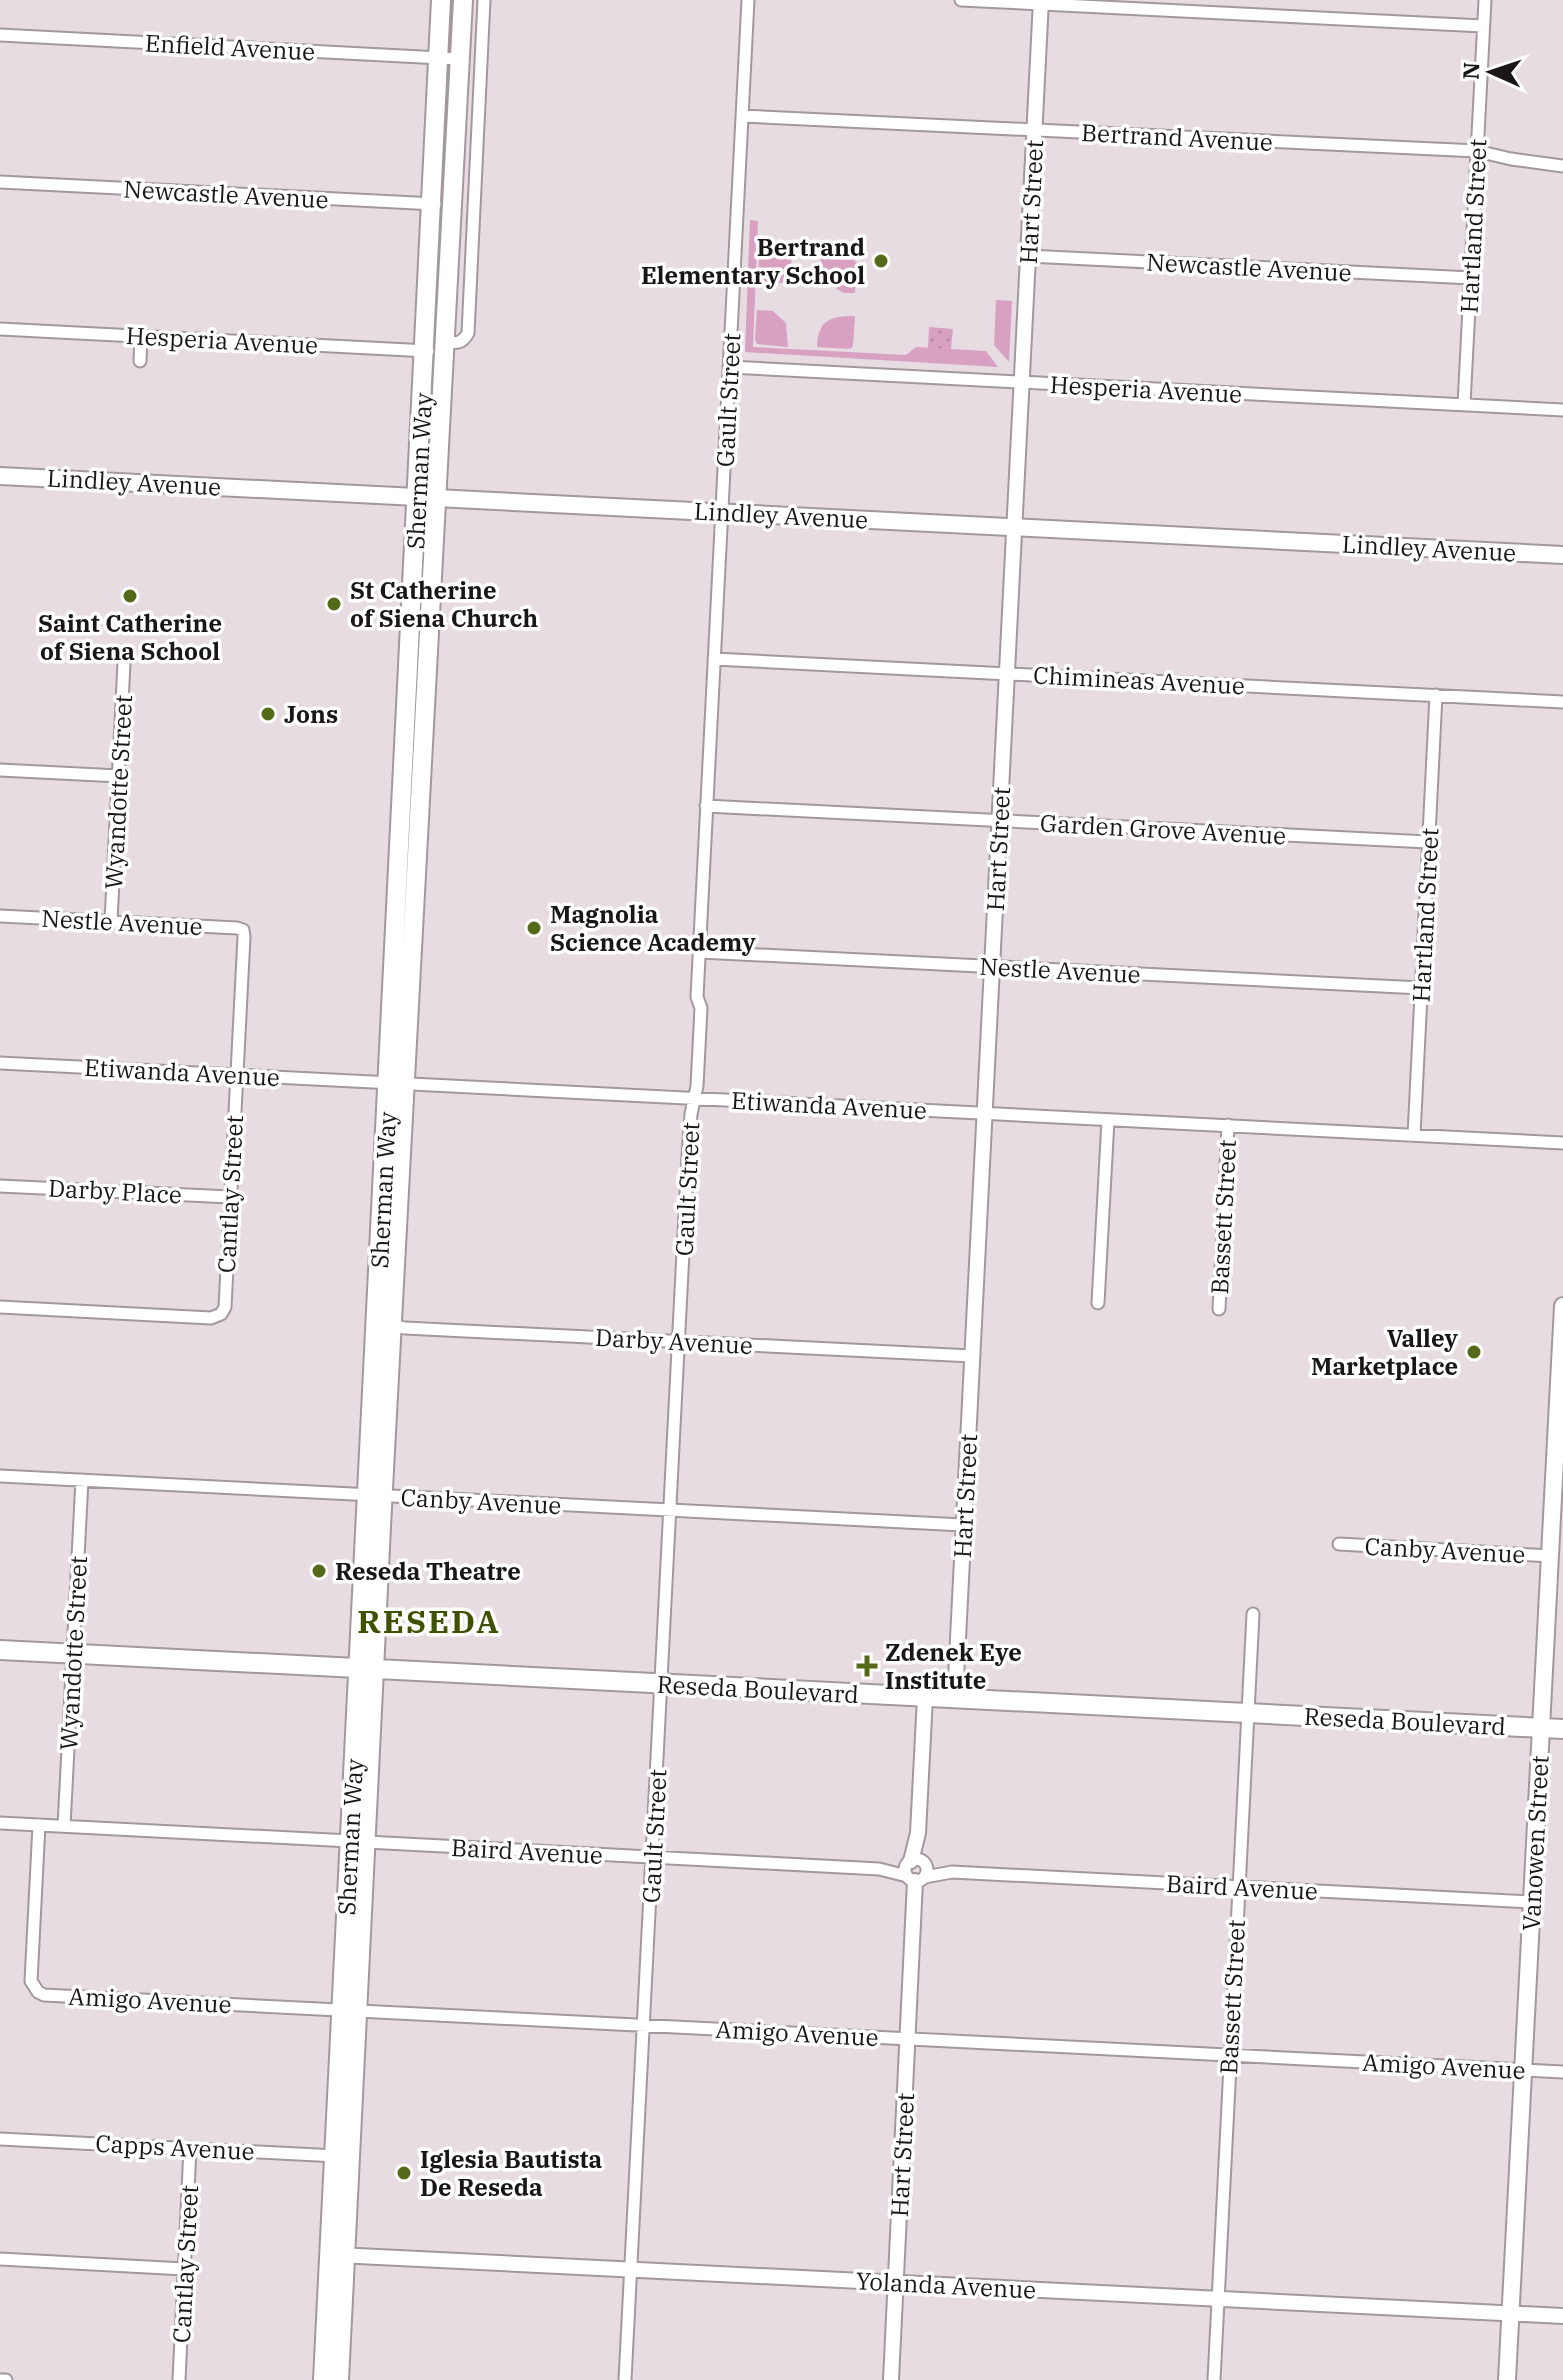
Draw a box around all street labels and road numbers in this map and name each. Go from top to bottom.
street label: Enfield Avenue [144,27,316,67]
street label: Bertrand Avenue [1080,116,1274,158]
street label: Hartland Street [1452,138,1494,314]
street label: Hart Street [1012,139,1050,265]
street label: Newcastle Avenue [123,173,329,215]
street label: Newcastle Avenue [1146,246,1352,288]
street label: Hesperia Avenue [125,319,319,361]
street label: Gault Street [709,332,747,468]
street label: Hesperia Avenue [1049,368,1243,410]
street label: Sherman Way [399,392,439,550]
street label: Lindley Avenue [46,461,222,503]
street label: Lindley Avenue [693,494,869,536]
street label: Lindley Avenue [1341,527,1517,569]
street label: Chimineas Avenue [1032,658,1246,702]
street label: Wyandotte Street [97,694,139,890]
street label: Hart Street [979,786,1017,912]
street label: Garden Grove Avenue [1039,807,1287,851]
street label: Hartland Street [1404,827,1446,1003]
street label: Nestle Avenue [41,902,203,942]
street label: Nestle Avenue [979,950,1141,990]
street label: Etiwanda Avenue [83,1051,281,1093]
street label: Etiwanda Avenue [730,1084,928,1126]
street label: Sherman Way [363,1111,403,1269]
street label: Cantlay Street [210,1114,250,1274]
street label: Gault Street [668,1121,706,1257]
street label: Bassett Street [1203,1139,1243,1295]
street label: Darby Place [47,1172,183,1210]
street label: Darby Avenue [594,1321,754,1361]
street label: Hart Street [946,1433,984,1559]
street label: Canby Avenue [400,1481,562,1521]
street label: Canby Avenue [1364,1530,1526,1570]
street label: Wyandotte Street [52,1555,94,1751]
street label: Reseda Boulevard [656,1668,860,1710]
street label: Reseda Boulevard [1303,1700,1507,1742]
street label: Vanowen Street [1514,1754,1556,1932]
street label: Sherman Way [330,1758,370,1916]
street label: Gault Street [635,1768,673,1904]
street label: Baird Avenue [450,1831,604,1871]
street label: Baird Avenue [1165,1867,1319,1907]
street label: Bassett Street [1212,1919,1252,2075]
street label: Amigo Avenue [68,1980,232,2020]
street label: Amigo Avenue [715,2013,879,2053]
street label: Amigo Avenue [1362,2046,1526,2086]
street label: Hart Street [883,2092,921,2218]
street label: Capps Avenue [95,2127,255,2167]
street label: Cantlay Street [165,2184,205,2344]
street label: Yolanda Avenue [855,2264,1037,2306]

